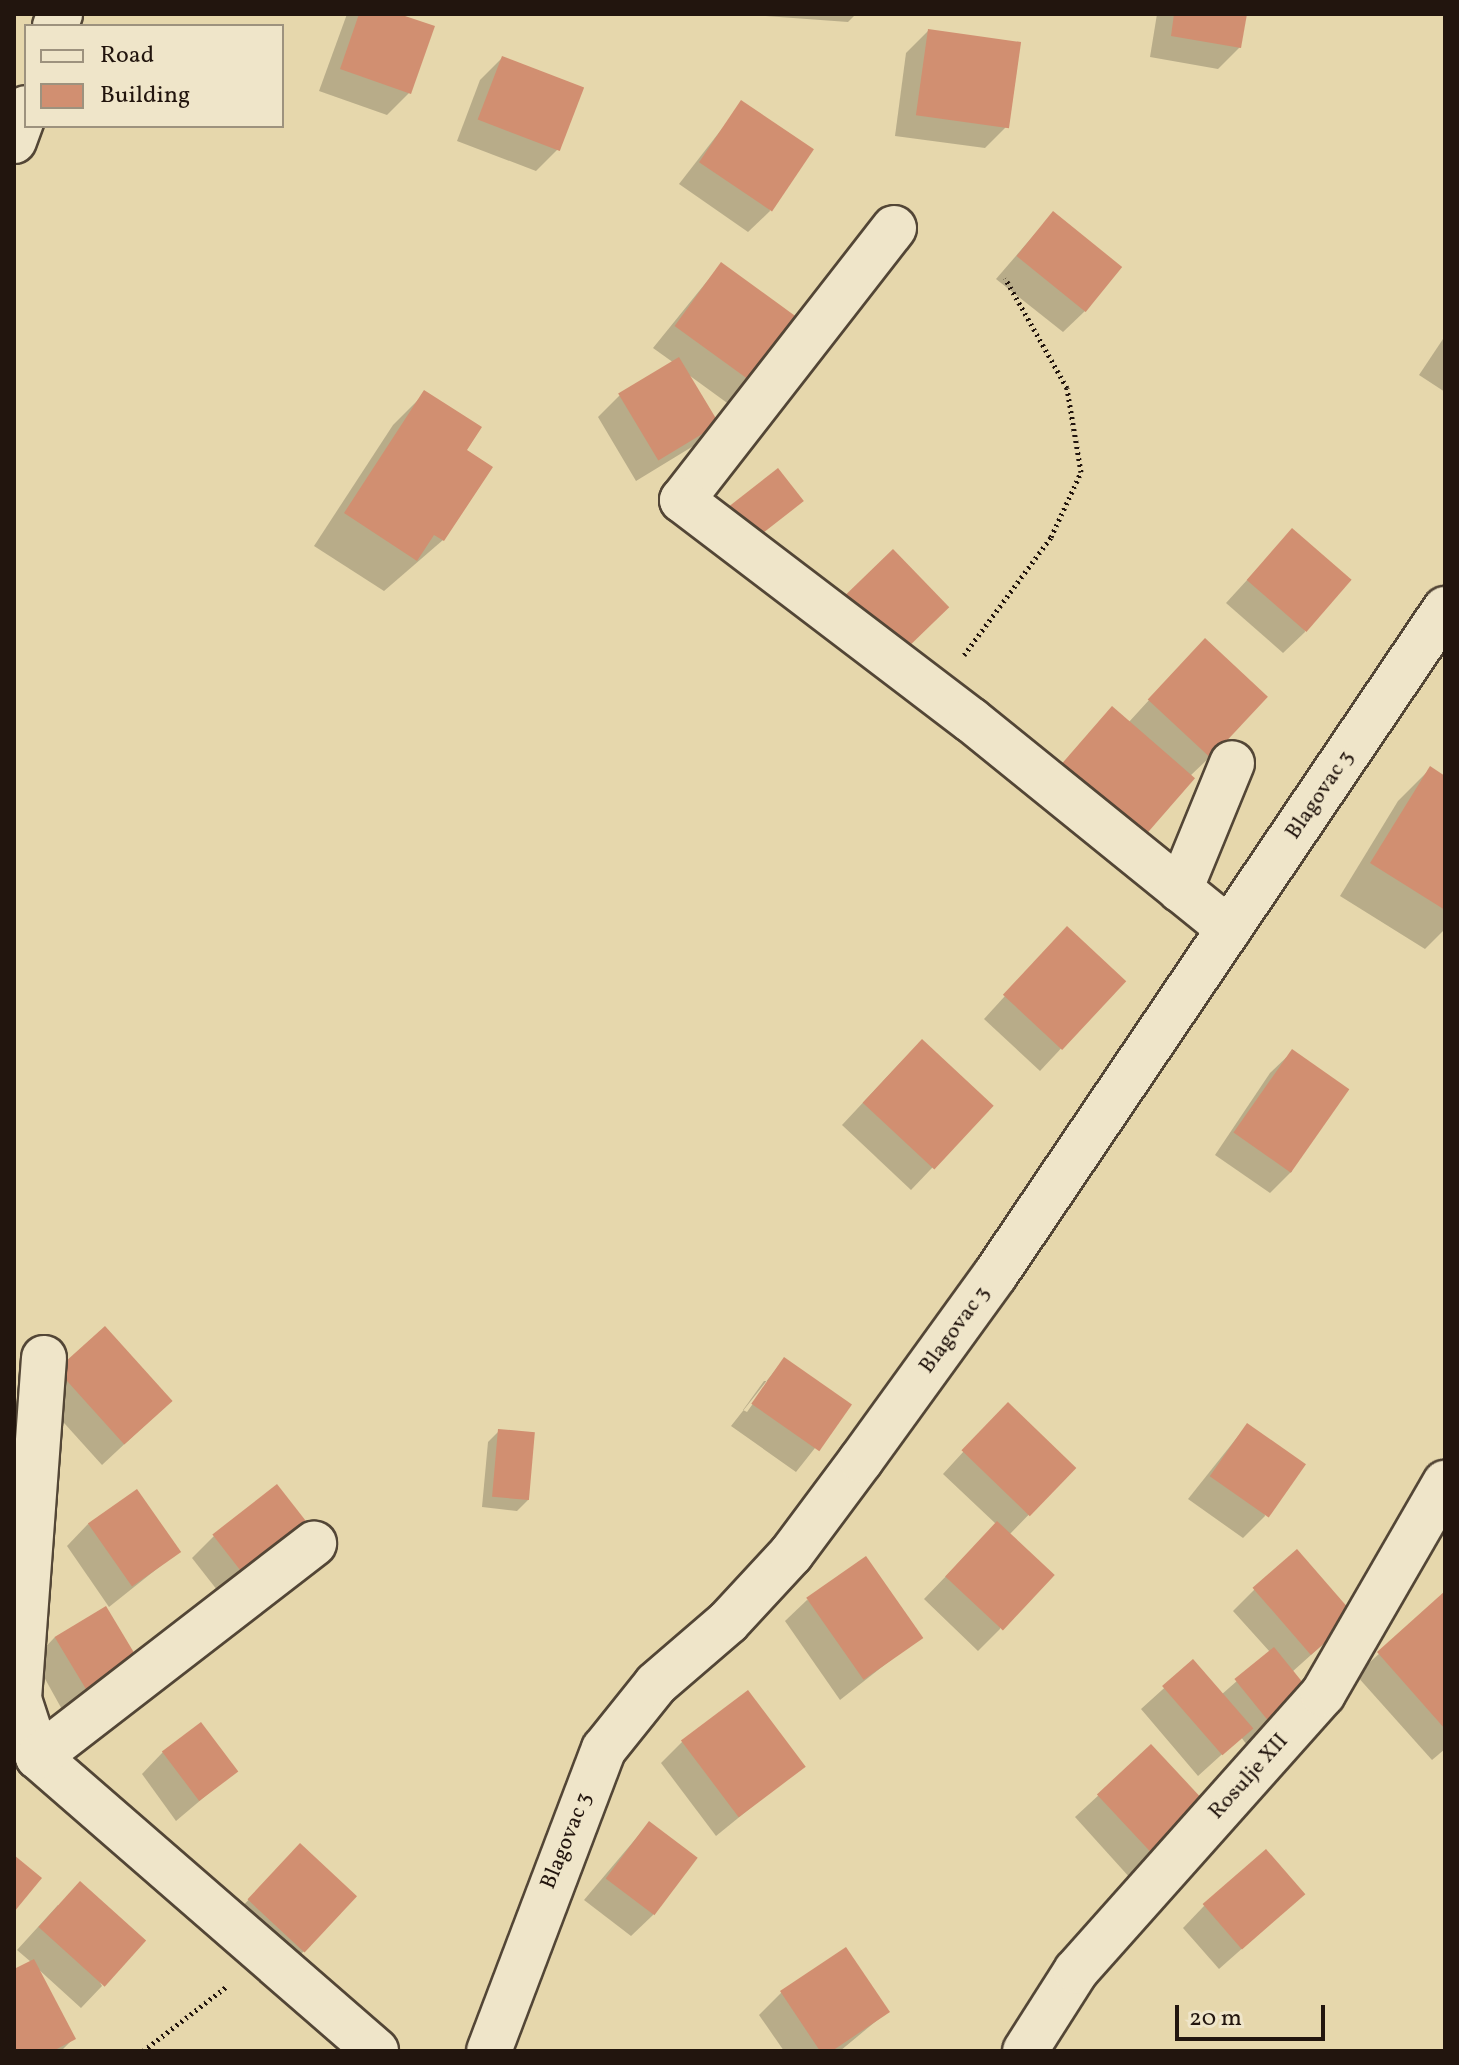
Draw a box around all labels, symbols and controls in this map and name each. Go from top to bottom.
legend [24,24,284,128]
text: Road [100,39,154,73]
text: Building [100,79,190,113]
street label: Blagovac 3 [1281,745,1359,845]
street label: Blagovac 3 [914,1281,996,1379]
street label: Rosulje XII [1204,1729,1294,1825]
street label: Blagovac 3 [536,1789,598,1893]
scale bar [1179,1989,1329,2039]
text: 20 m [1189,2002,1242,2036]

